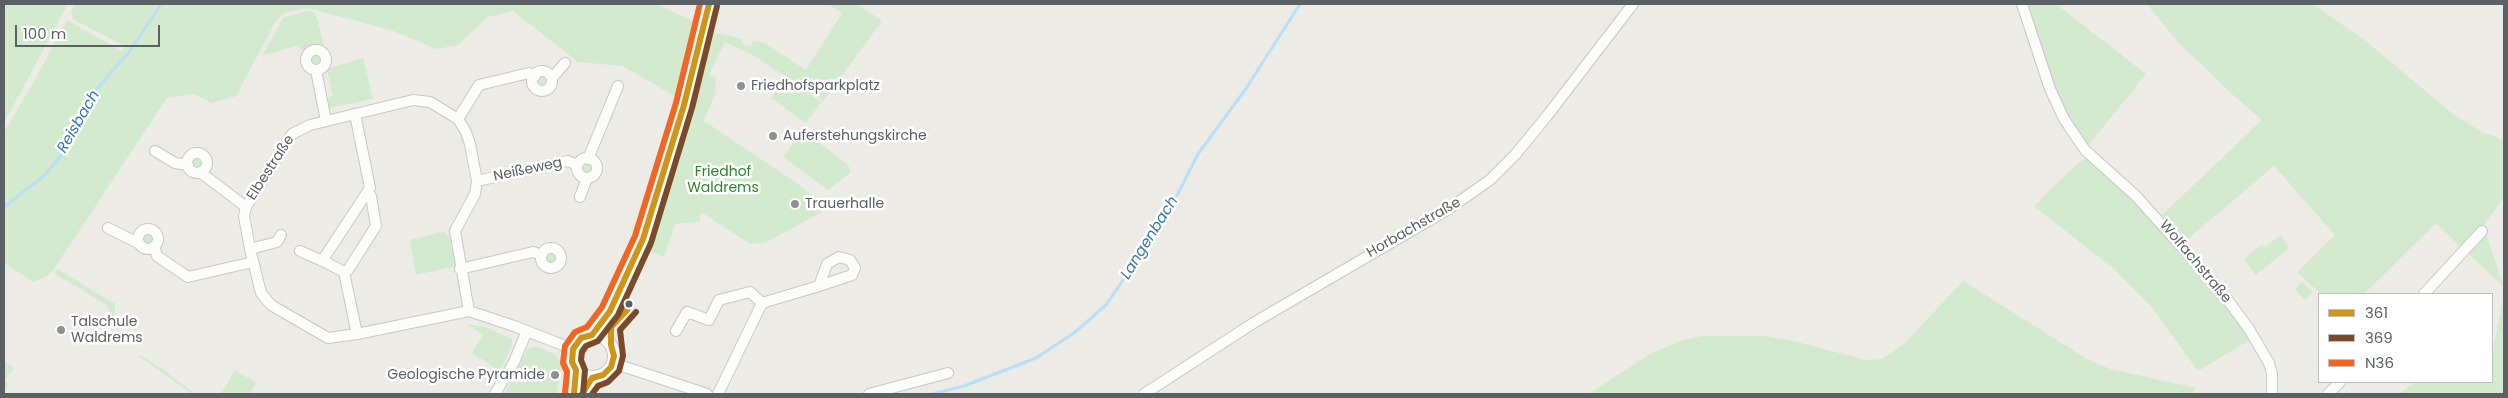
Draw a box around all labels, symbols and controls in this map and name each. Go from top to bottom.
scale bar [18,15,162,47]
text: 100 m [23,23,66,44]
place label: Friedhofsparkplatz [751,78,880,94]
marker: Friedhofsparkplatz [735,80,747,92]
water label: Reisbach [54,88,104,156]
place label: Auferstehungskirche [783,128,927,144]
marker: Auferstehungskirche [767,130,779,142]
street label: Elbestraße [244,132,298,204]
street label: Neißeweg [492,155,564,185]
park label: Friedhof Waldrems [687,164,759,196]
water label: Langenbach [1117,193,1183,283]
street label: Horbachstraße [1364,194,1464,262]
place label: Trauerhalle [805,196,884,212]
marker: Trauerhalle [789,198,801,210]
street label: Wolfachstraße [2155,217,2235,307]
legend [2318,293,2493,383]
unlabelled marker [624,299,634,309]
text: 361 [2365,302,2388,323]
place label: Talschule Waldrems [71,314,143,347]
marker: Talschule Waldrems [55,324,67,336]
text: 369 [2365,327,2393,348]
text: N36 [2365,352,2394,373]
place label: Geologische Pyramide [387,367,545,383]
marker: Geologische Pyramide [549,369,561,381]

